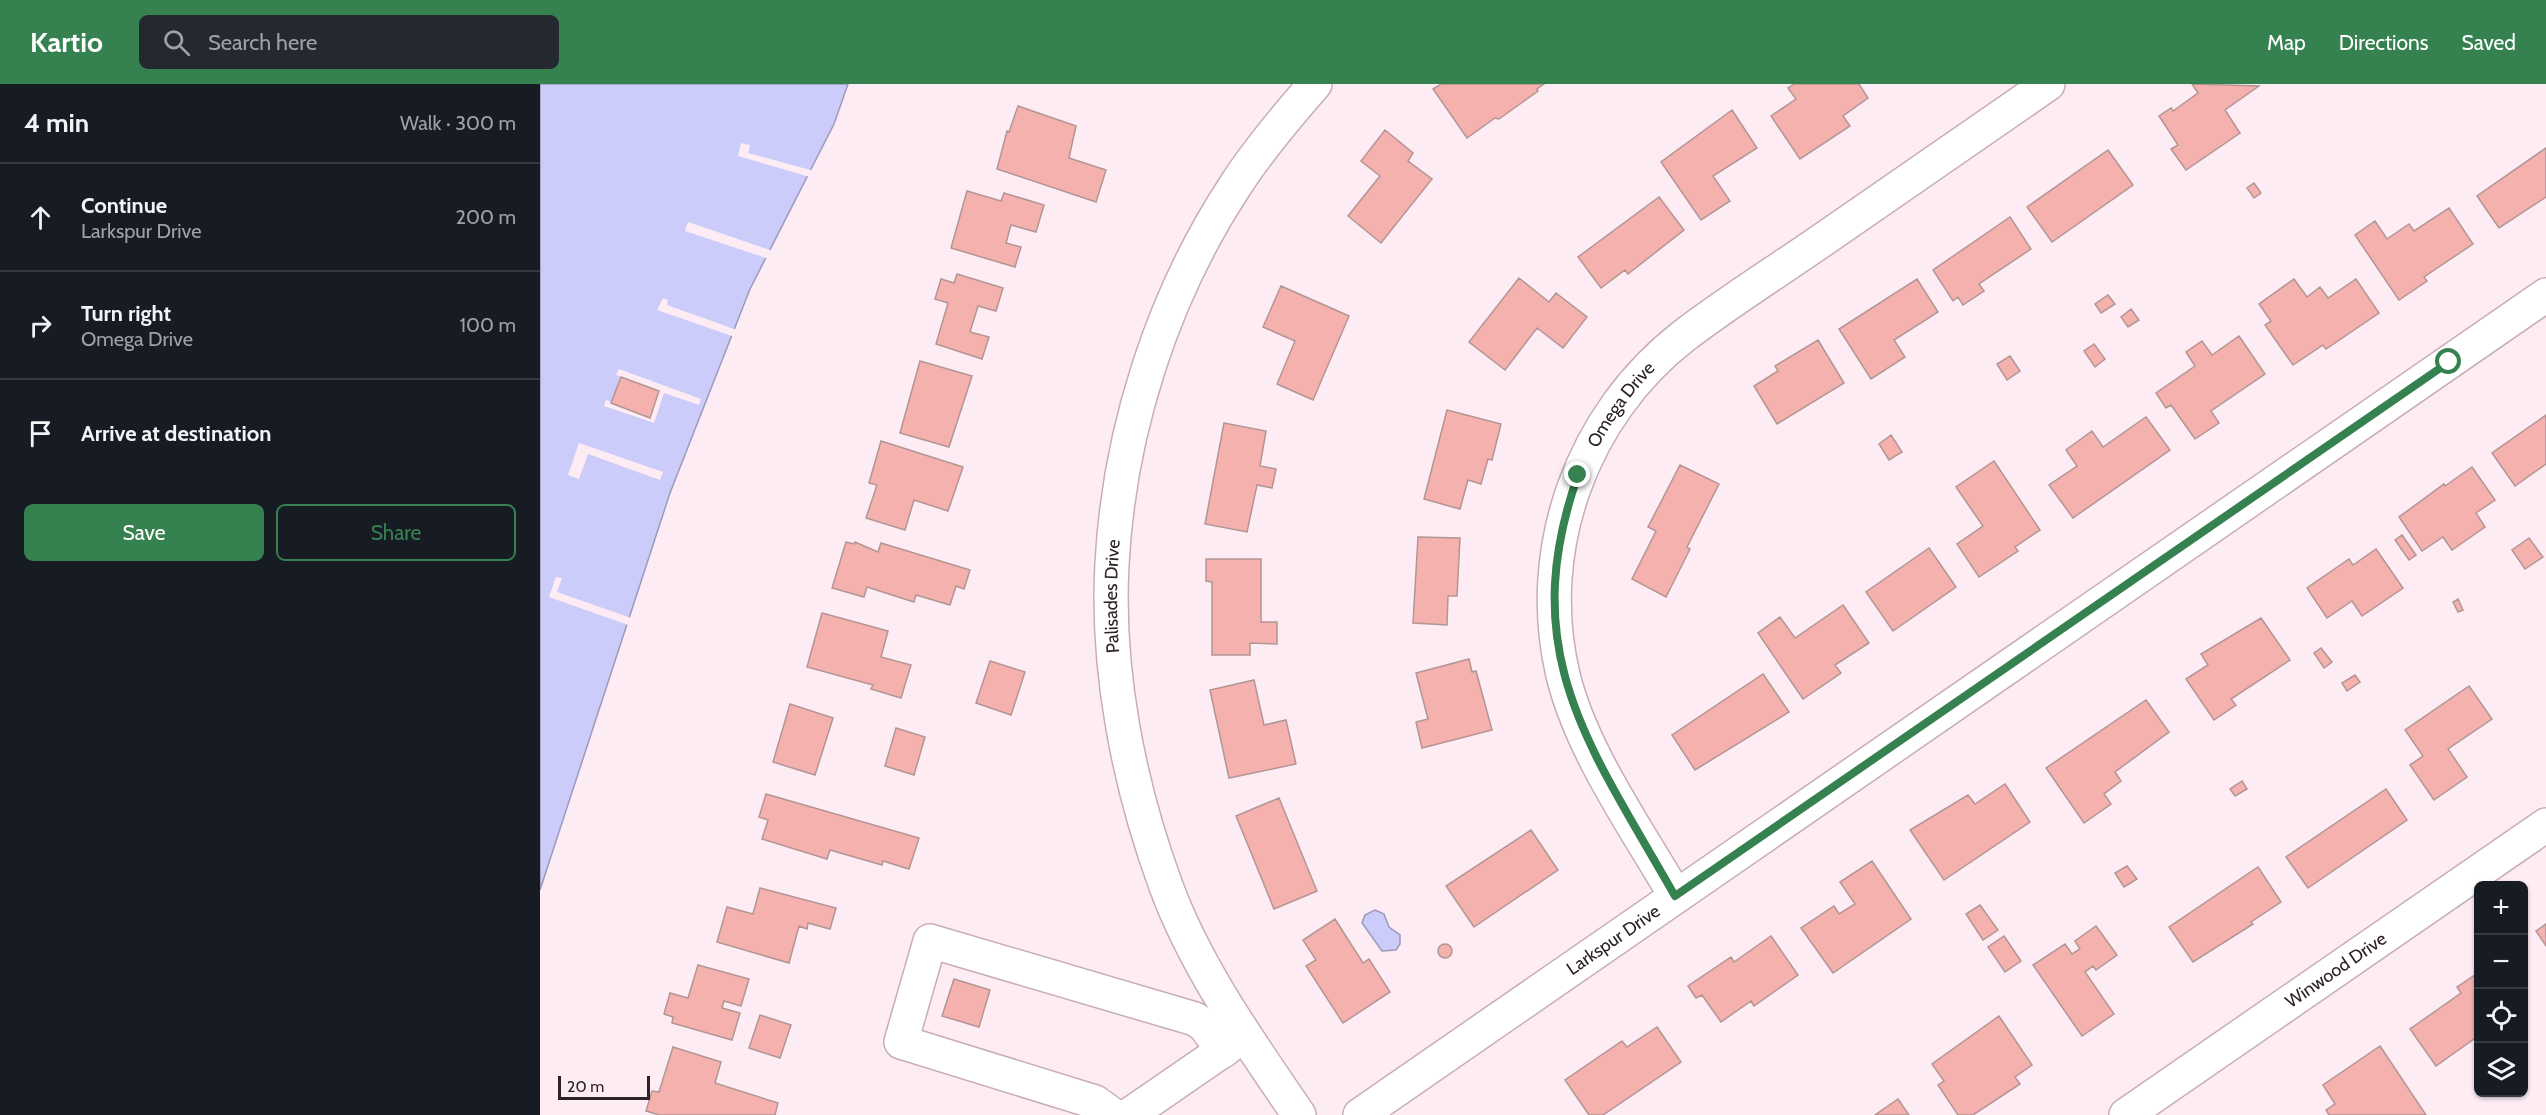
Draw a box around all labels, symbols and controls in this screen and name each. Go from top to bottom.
search box [139,15,559,69]
text: Kartio [30,25,103,59]
icon: search [160,26,193,59]
text: Search here [208,29,317,56]
text: Map [2267,30,2306,55]
text: Directions [2339,30,2428,55]
text: Saved [2461,30,2516,55]
text: 4 min [24,107,89,139]
text: Walk · 300 m [400,111,516,135]
text: Continue [81,192,167,219]
icon: ahead [24,201,57,234]
text: 200 m [456,205,516,229]
text: Larkspur Drive [81,219,201,243]
text: Turn right [81,300,171,327]
icon: right [24,309,57,342]
text: 100 m [460,313,516,337]
text: Omega Drive [81,327,193,351]
route start [2435,348,2461,374]
street label: Omega Drive [1583,357,1659,451]
icon: arrive [24,417,57,450]
text: Arrive at destination [81,420,271,447]
route end [1564,461,1590,487]
button: Save [24,504,264,561]
button: Share [276,504,516,561]
street label: Palisades Drive [1100,538,1125,654]
map controls [2474,881,2528,1097]
button: + [2474,881,2528,935]
street label: Larkspur Drive [1562,900,1664,980]
street label: Winwood Drive [2281,928,2391,1013]
button: − [2474,935,2528,989]
button: locate [2474,989,2528,1043]
button: layers [2474,1043,2528,1097]
scale bar [558,1073,650,1100]
text: 20 m [567,1077,604,1096]

